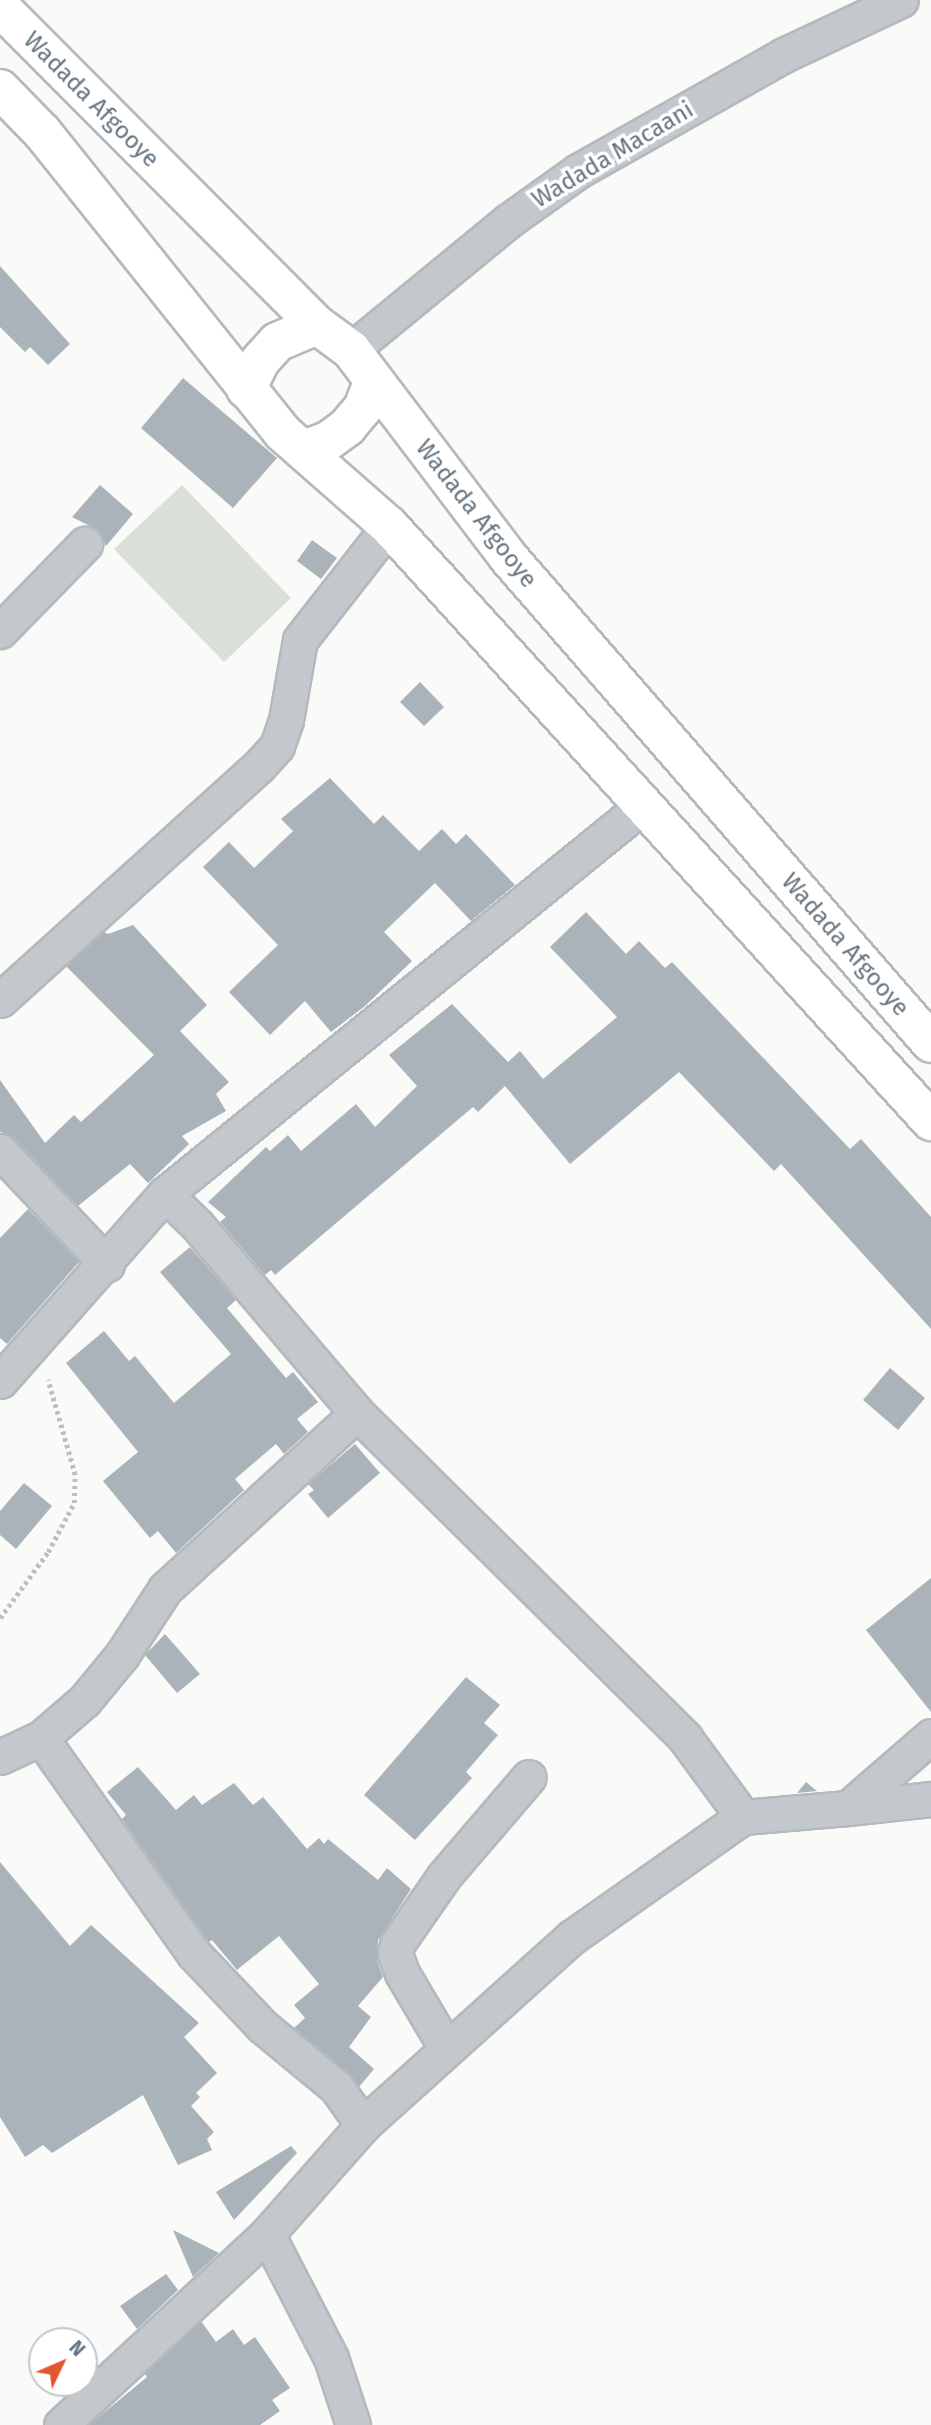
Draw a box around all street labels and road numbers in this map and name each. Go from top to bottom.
street label: Wadada Afgooye [17,26,165,174]
street label: Wadada Macaani [527,95,699,215]
street label: Wadada Afgooye [409,434,543,594]
street label: Wadada Afgooye [775,868,915,1022]

